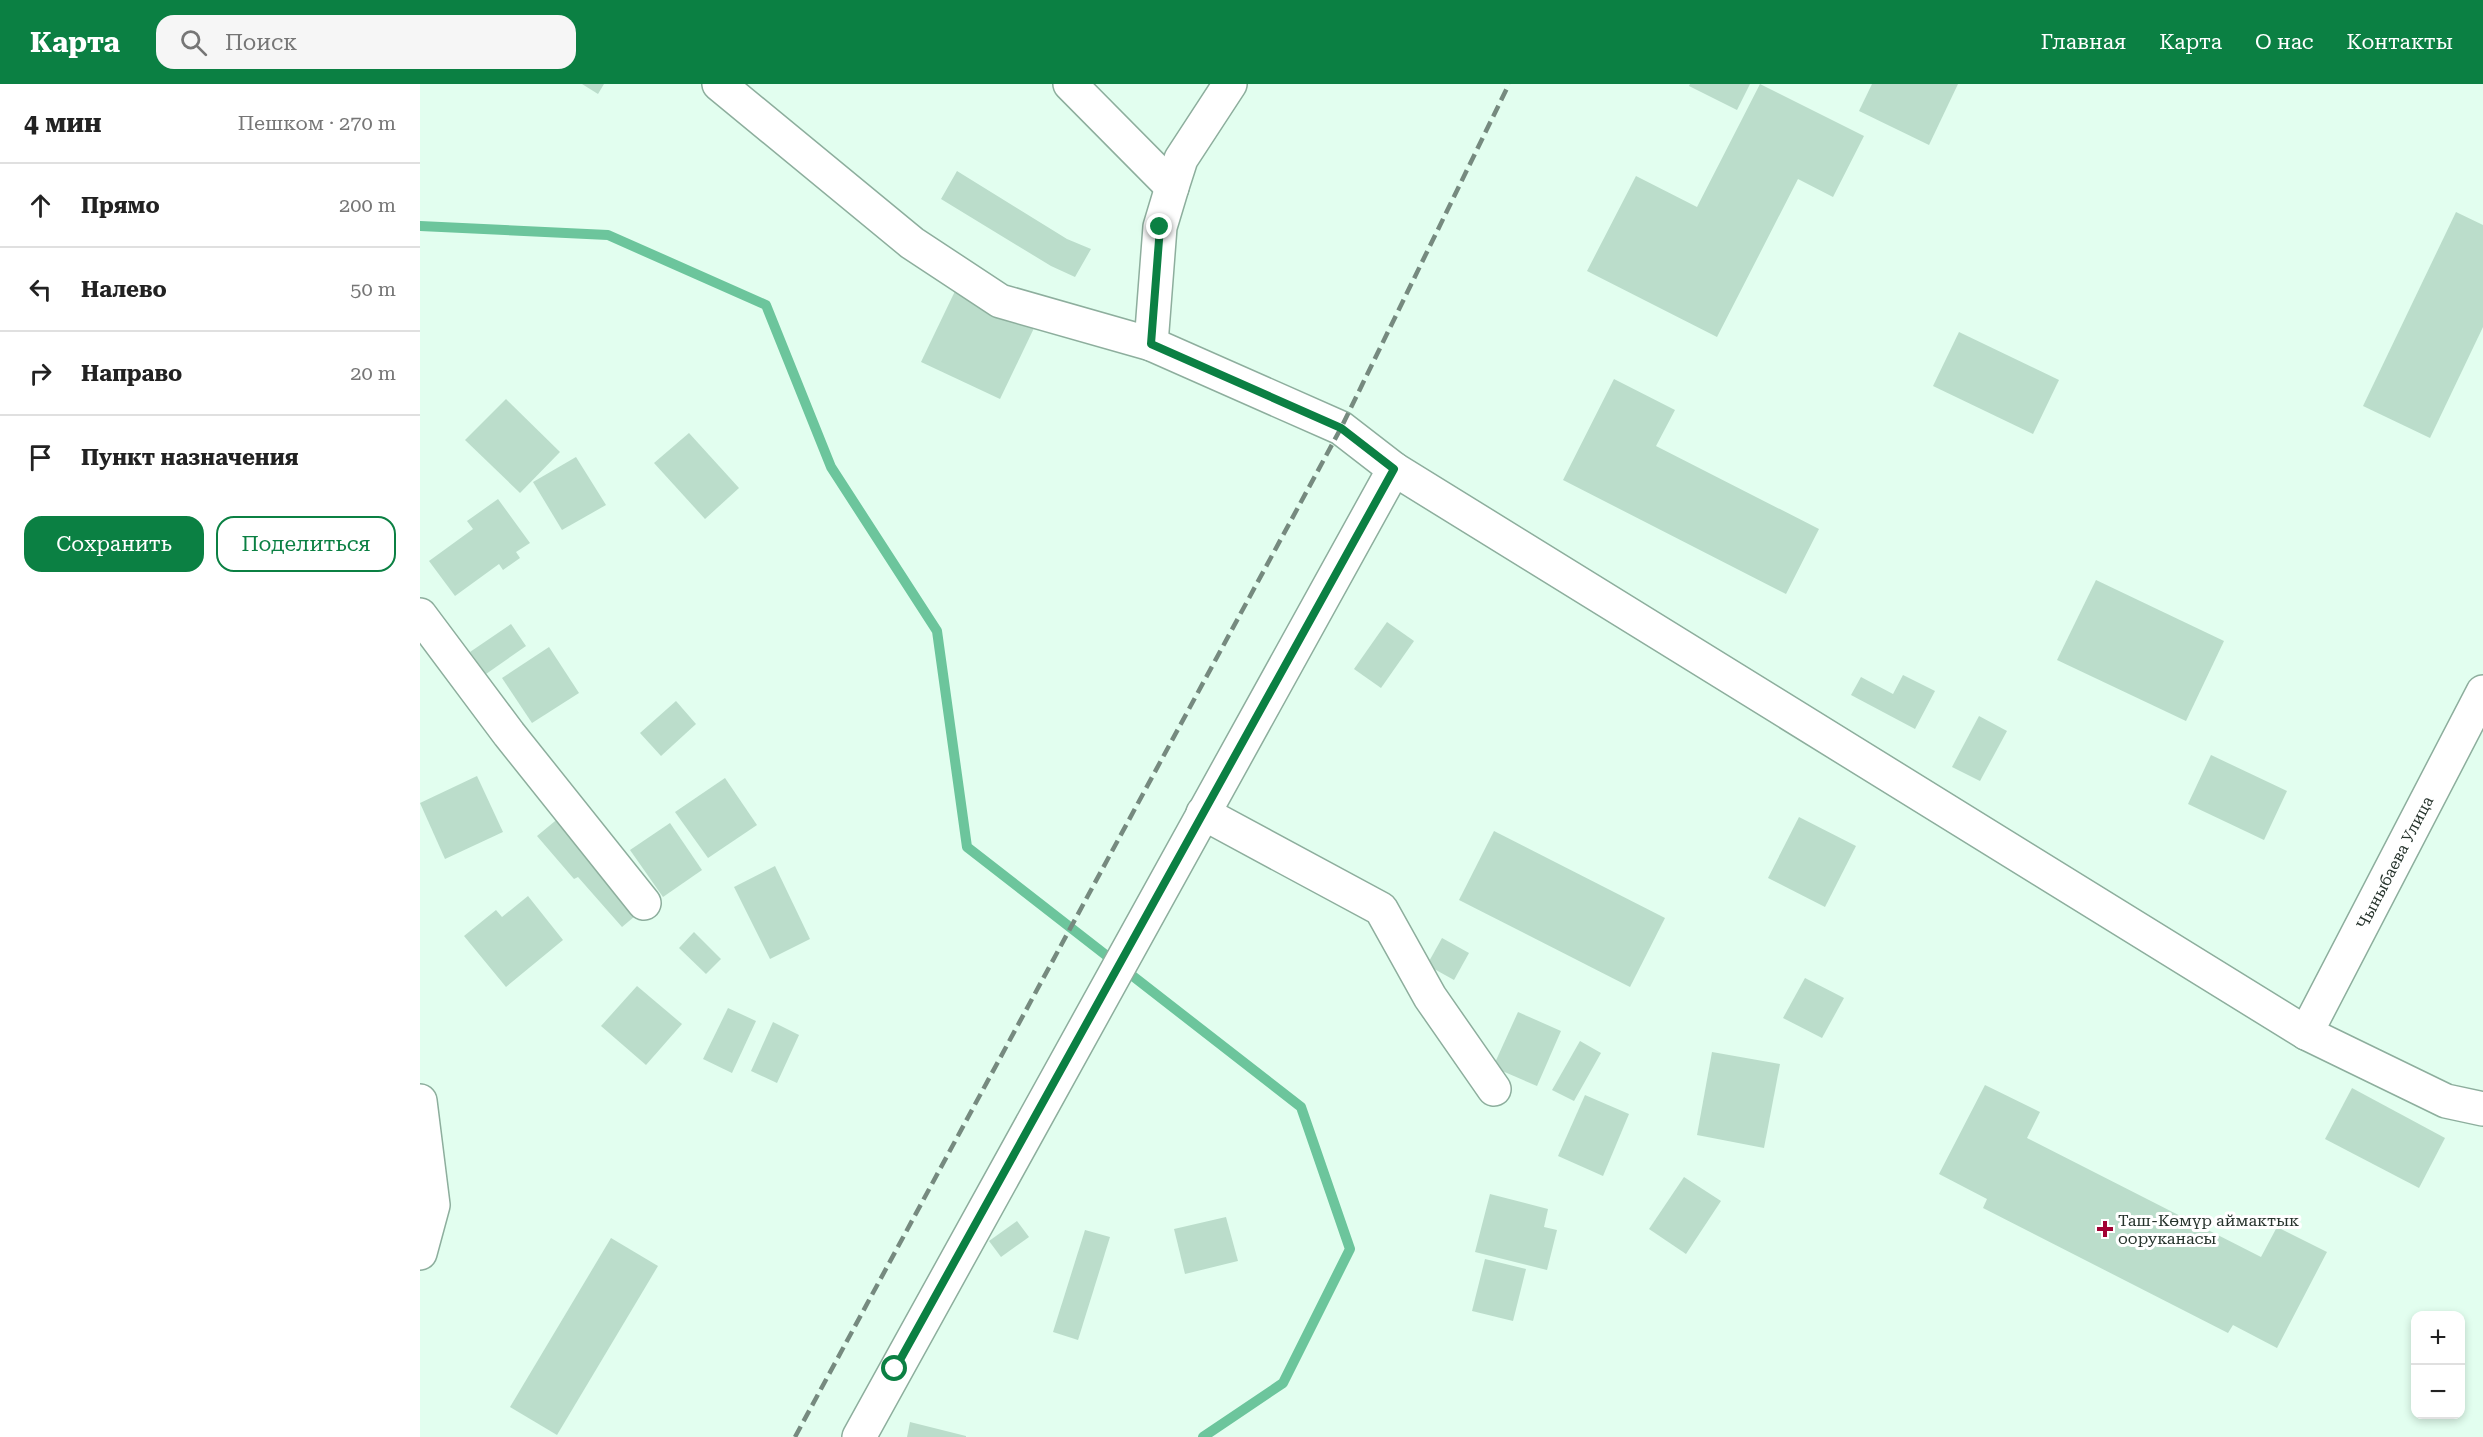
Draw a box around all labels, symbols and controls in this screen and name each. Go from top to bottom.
search box [156,15,576,69]
text: Карта [30,26,120,59]
icon: search [177,26,210,59]
text: Поиск [225,30,297,55]
text: Главная [2041,30,2126,54]
text: Карта [2159,30,2222,54]
text: О нас [2255,30,2314,54]
text: Контакты [2347,30,2453,54]
text: 4 мин [24,108,102,138]
text: Пешком · 270 m [238,111,396,135]
icon: ahead [24,189,57,222]
text: Прямо [81,193,160,218]
text: 200 m [339,193,396,217]
route end [1146,213,1172,239]
icon: left [24,273,57,306]
text: Налево [81,277,167,302]
text: 50 m [350,277,396,301]
icon: right [24,357,57,390]
text: Направо [81,361,182,386]
text: 20 m [350,361,396,385]
icon: arrive [24,441,57,474]
text: Пункт назначения [81,445,299,470]
button: Сохранить [24,516,204,572]
button: Поделиться [216,516,396,572]
street label: Чыныбаева Улица [2352,792,2437,932]
place label: Таш-Көмүр аймактык ооруканасы [2118,1211,2299,1248]
marker: Таш-Көмүр аймактык ооруканасы [2096,1220,2114,1238]
map controls [2411,1311,2465,1419]
button: + [2411,1311,2465,1365]
route start [881,1355,907,1381]
button: − [2411,1365,2465,1419]

